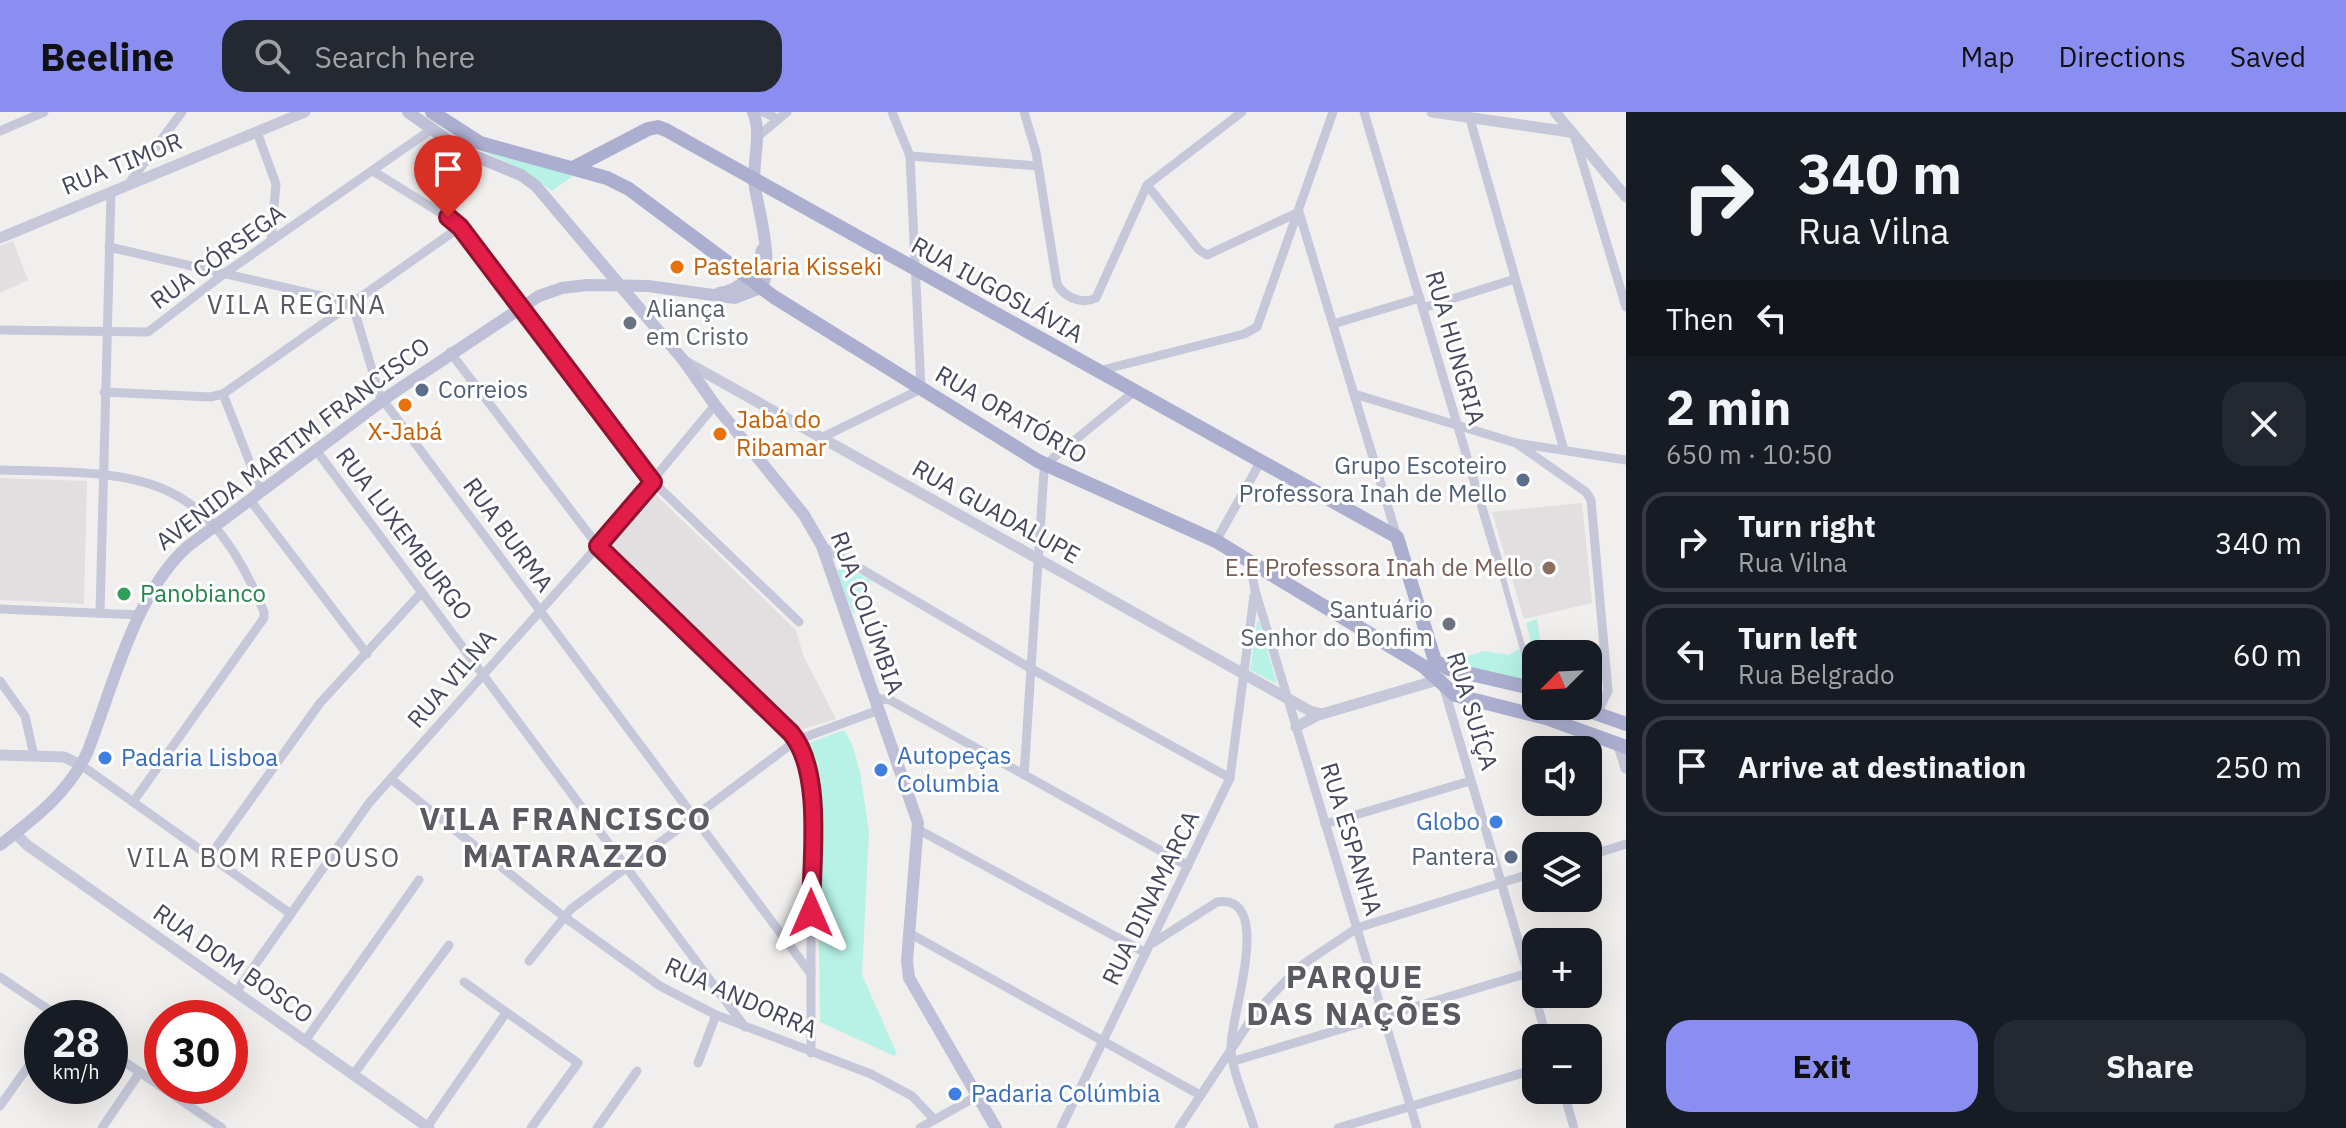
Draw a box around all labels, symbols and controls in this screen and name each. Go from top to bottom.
search box [222,20,782,92]
text: Beeline [40,32,174,81]
icon: search [250,34,294,78]
text: Search here [314,37,475,76]
text: Map [1960,38,2014,75]
text: Directions [2058,38,2186,75]
text: Saved [2230,38,2306,75]
street label: RUA TIMOR [57,124,187,202]
pin [414,135,482,217]
text: 340 m [1798,137,1962,209]
icon: right [1666,144,1770,248]
icon: arrive [426,147,470,191]
street label: RUA CÓRSEGA [144,197,291,316]
text: Rua Vilna [1798,207,1950,254]
street label: RUA IUGOSLÁVIA [906,229,1089,350]
place label: Pastelaria Kisseki [693,250,882,282]
marker: Pastelaria Kisseki [668,258,686,276]
street label: RUA HUNGRIA [1419,267,1493,429]
district label: VILA REGINA [207,287,387,321]
place label: Aliança em Cristo [646,292,749,352]
icon: left [1750,296,1794,340]
text: Then [1666,299,1734,338]
marker: Aliança em Cristo [621,314,639,332]
street label: AVENIDA MARTIM FRANCISCO [149,329,436,557]
street label: RUA ORATÓRIO [930,358,1093,471]
place label: Correios [438,373,528,405]
text: 2 min [1666,376,1791,438]
marker: Correios [413,381,431,399]
button: close [2222,382,2306,466]
marker: X-Jabá [396,396,414,414]
place label: Jabá do Ribamar [736,403,827,463]
place label: X-Jabá [368,415,442,447]
marker: Jabá do Ribamar [711,425,729,443]
text: 650 m · 10:50 [1666,437,1832,471]
street label: RUA LUXEMBURGO [329,440,480,626]
place label: Grupo Escoteiro Professora Inah de Mello [1239,449,1507,509]
street label: RUA GUADALUPE [907,452,1086,571]
street label: RUA BURMA [456,471,561,598]
marker: Grupo Escoteiro Professora Inah de Mello [1514,471,1532,489]
text: Turn right [1738,506,1876,545]
icon: right [1670,520,1714,564]
text: 340 m [2215,523,2302,562]
street label: RUA COLÚMBIA [824,527,912,699]
text: Rua Vilna [1738,545,1848,579]
place label: E.E Professora Inah de Mello [1225,551,1533,583]
marker: E.E Professora Inah de Mello [1540,559,1558,577]
place label: Panobianco [140,577,266,609]
marker: Panobianco [115,585,133,603]
place label: Santuário Senhor do Bonfim [1240,593,1433,653]
marker: Santuário Senhor do Bonfim [1440,615,1458,633]
text: Turn left [1738,618,1857,657]
street label: RUA VILNA [400,622,503,734]
icon: left [1670,632,1714,676]
text: 60 m [2233,635,2302,674]
north arrow [1522,640,1602,720]
map controls [1522,640,1602,1104]
street label: RUA SUÍÇA [1440,648,1506,774]
text: Rua Belgrado [1738,657,1894,691]
button: sound [1522,736,1602,816]
place label: Autopeças Columbia [897,739,1011,799]
place label: Padaria Lisboa [121,741,278,773]
icon: arrive [1670,744,1714,788]
text: Arrive at destination [1738,747,2026,786]
text: 250 m [2215,747,2302,786]
marker: Padaria Lisboa [96,749,114,767]
street label: RUA ESPANHA [1314,758,1390,919]
marker: Autopeças Columbia [872,761,890,779]
district label: VILA FRANCISCO MATARAZZO [420,797,712,876]
street label: RUA DINAMARCA [1094,805,1206,990]
place label: Globo [1416,805,1480,837]
marker: Globo [1487,813,1505,831]
button: layers [1522,832,1602,912]
district label: VILA BOM REPOUSO [127,840,401,874]
place label: Pantera [1411,840,1495,872]
marker: Pantera [1502,848,1520,866]
position arrow [769,871,853,955]
street label: RUA DOM BOSCO [147,896,320,1030]
button: + [1522,928,1602,1008]
street label: RUA ANDORRA [660,949,823,1045]
district label: PARQUE DAS NAÇÕES [1246,955,1464,1034]
speed limit sign: 30 [144,1000,248,1104]
text: 28 [52,1016,100,1068]
button: Exit [1666,1020,1978,1112]
button: Share [1994,1020,2306,1112]
button: − [1522,1024,1602,1104]
text: km/h [52,1058,100,1085]
place label: Padaria Colúmbia [971,1077,1161,1109]
marker: Padaria Colúmbia [946,1085,964,1103]

